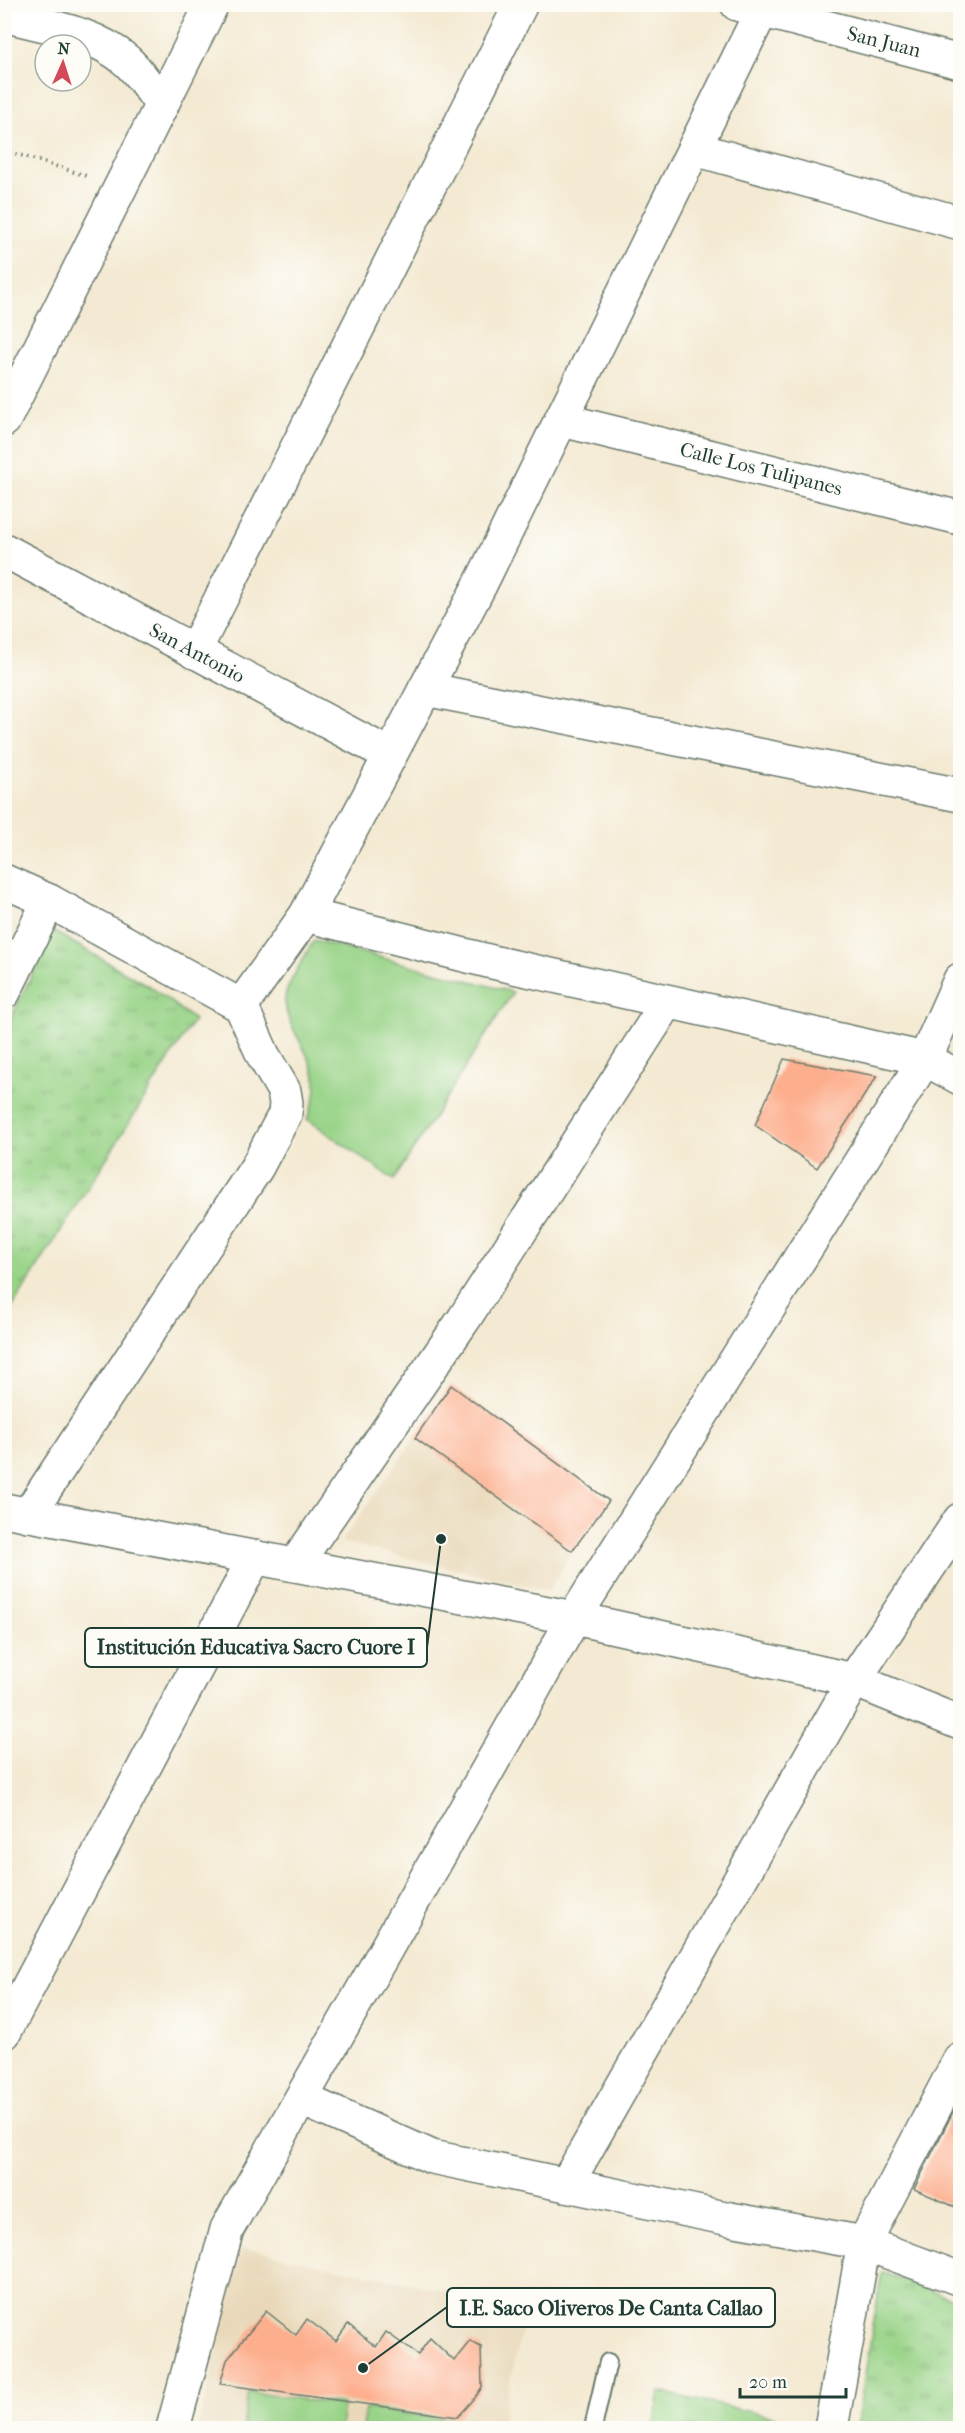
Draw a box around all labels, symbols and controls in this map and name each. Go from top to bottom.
street label: San Juan [845,22,923,62]
north arrow [33,33,93,93]
text: N [57,39,71,58]
street label: Calle Los Tulipanes [677,438,845,500]
street label: San Antonio [145,618,249,688]
callout: Institución Educativa Sacro Cuore I [85,1628,427,1667]
text: Institución Educativa Sacro Cuore I [97,1635,416,1659]
callout: I.E. Saco Oliveros De Canta Callao [447,2288,775,2327]
text: I.E. Saco Oliveros De Canta Callao [459,2296,763,2320]
scale bar [740,2361,846,2399]
text: 20 m [749,2372,787,2393]

